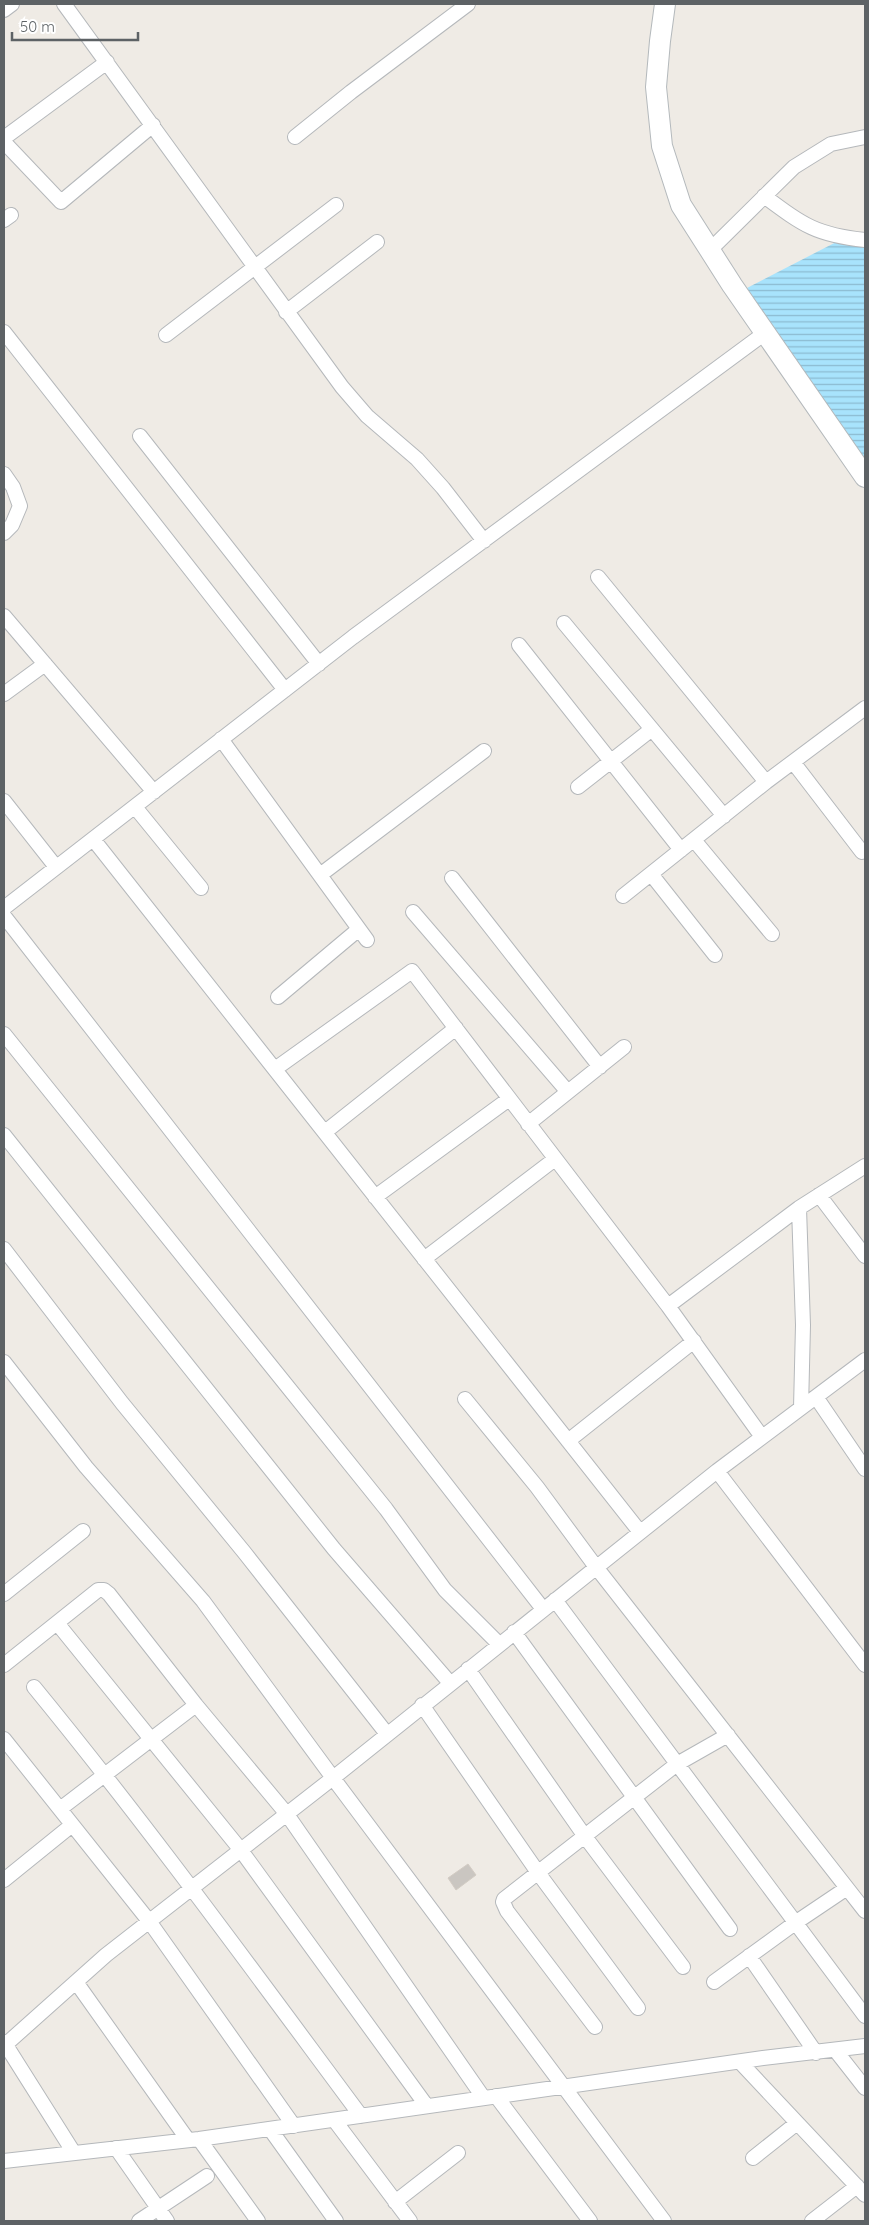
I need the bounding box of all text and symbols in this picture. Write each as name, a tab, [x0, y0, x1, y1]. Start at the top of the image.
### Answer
scale bar	[12, 10, 139, 42]
text: 50 m	[20, 17, 55, 36]

